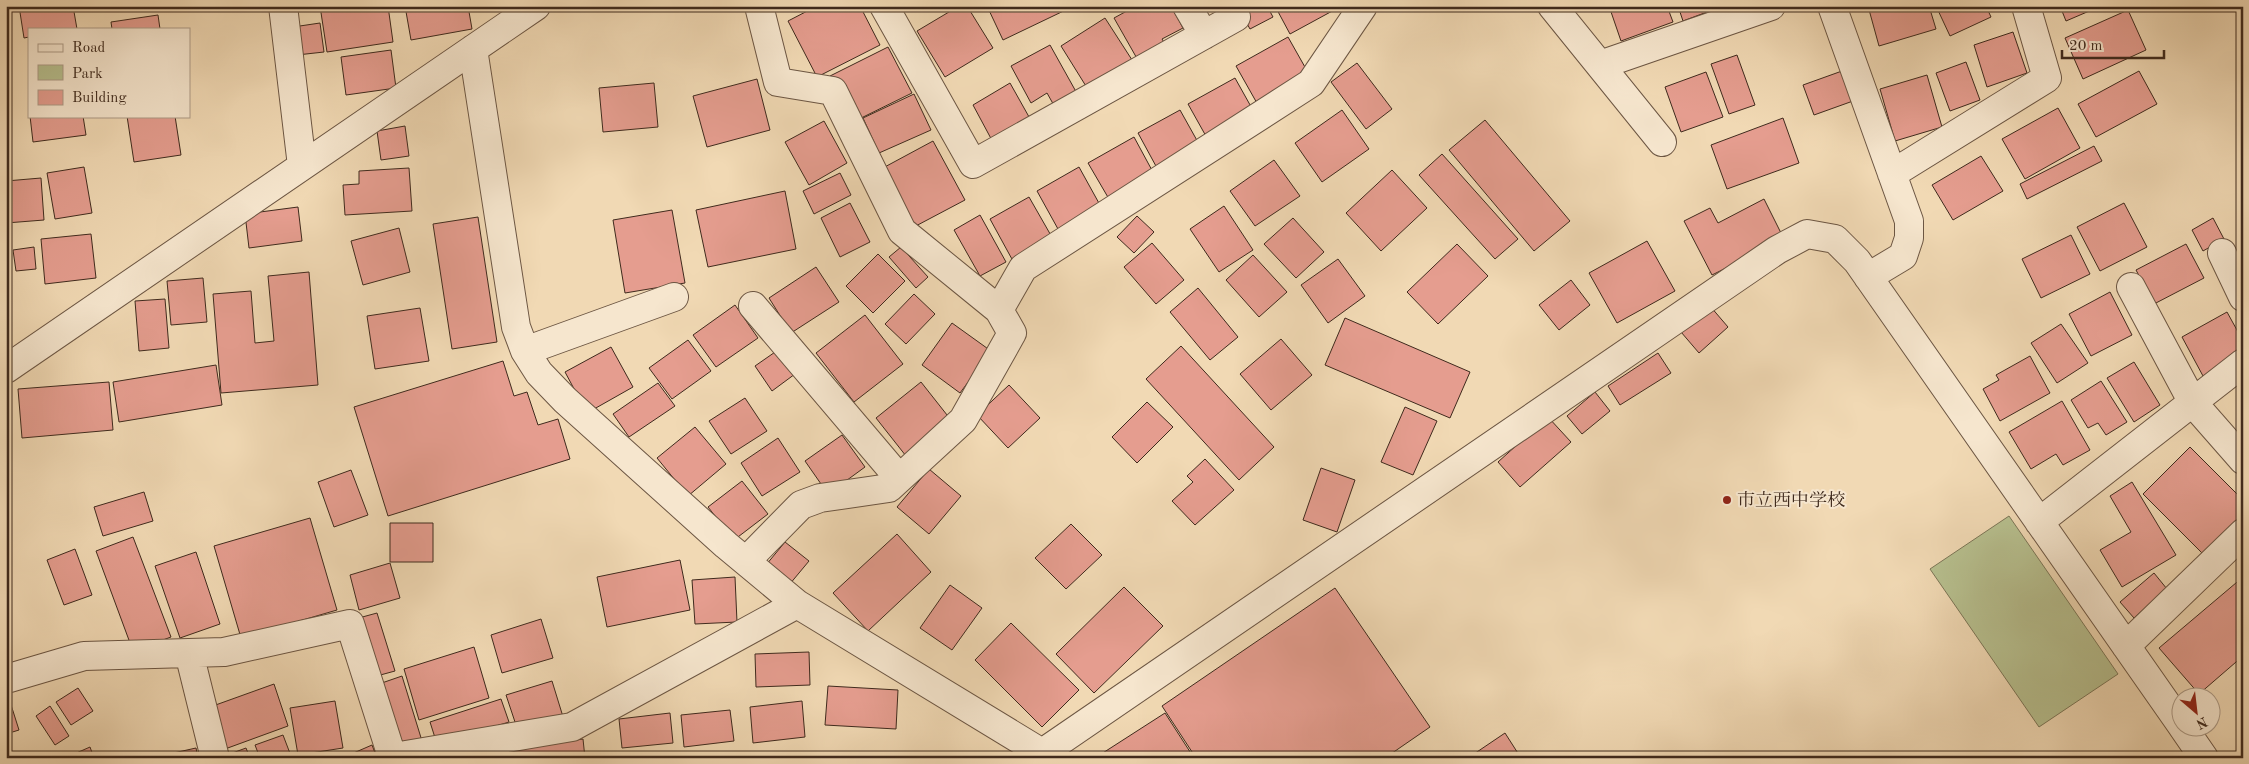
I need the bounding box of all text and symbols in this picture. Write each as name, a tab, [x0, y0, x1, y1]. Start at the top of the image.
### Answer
legend	[28, 28, 190, 118]
scale bar	[2062, 28, 2164, 60]
text: 20 m	[2069, 39, 2103, 54]
text: Road	[72, 41, 106, 56]
text: Park	[72, 67, 103, 82]
text: Building	[72, 91, 127, 106]
place label: 市立西中学校	[1737, 490, 1845, 510]
marker: 市立西中学校	[1721, 494, 1733, 506]
north arrow	[2172, 686, 2222, 736]
text: N	[2193, 714, 2210, 731]

